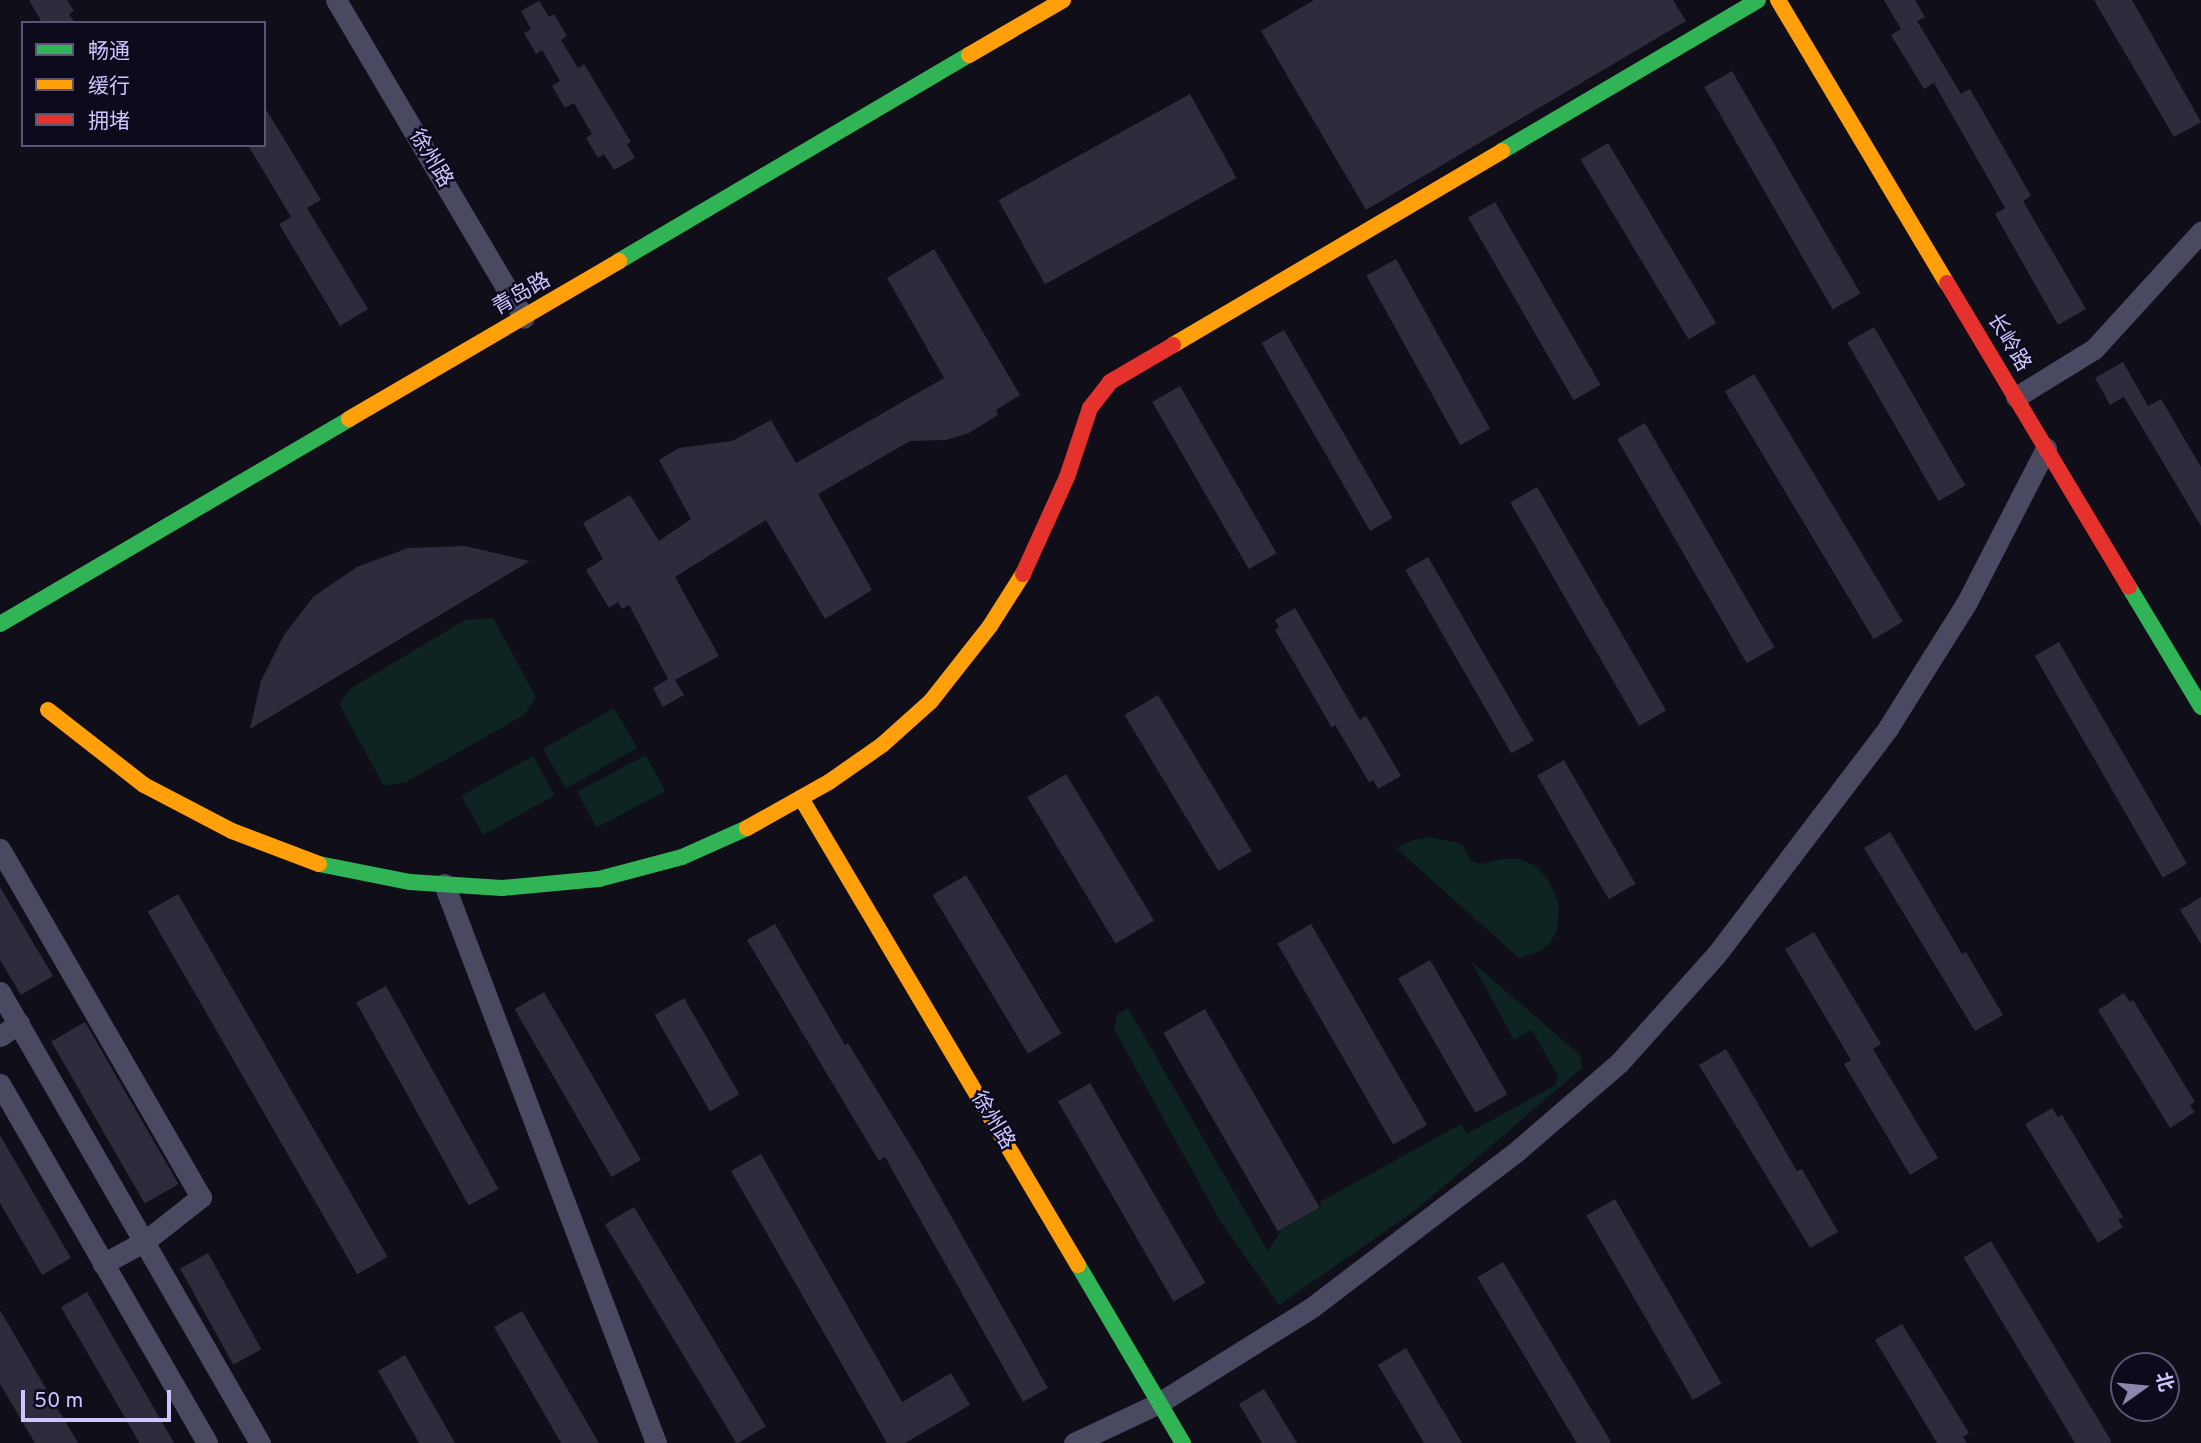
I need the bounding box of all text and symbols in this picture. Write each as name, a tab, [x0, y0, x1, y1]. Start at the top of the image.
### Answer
legend	[21, 21, 266, 147]
text: 畅通	[88, 39, 130, 66]
text: 缓行	[88, 74, 130, 101]
text: 拥堵	[88, 109, 130, 136]
street label: 徐州路	[403, 126, 457, 192]
street label: 青岛路	[488, 268, 556, 322]
street label: 长岭路	[1981, 310, 2035, 376]
street label: 徐州路	[965, 1088, 1019, 1154]
north arrow	[2110, 1352, 2180, 1422]
text: 北	[2149, 1370, 2177, 1394]
scale bar	[24, 1376, 175, 1420]
text: 50 m	[34, 1388, 83, 1415]

